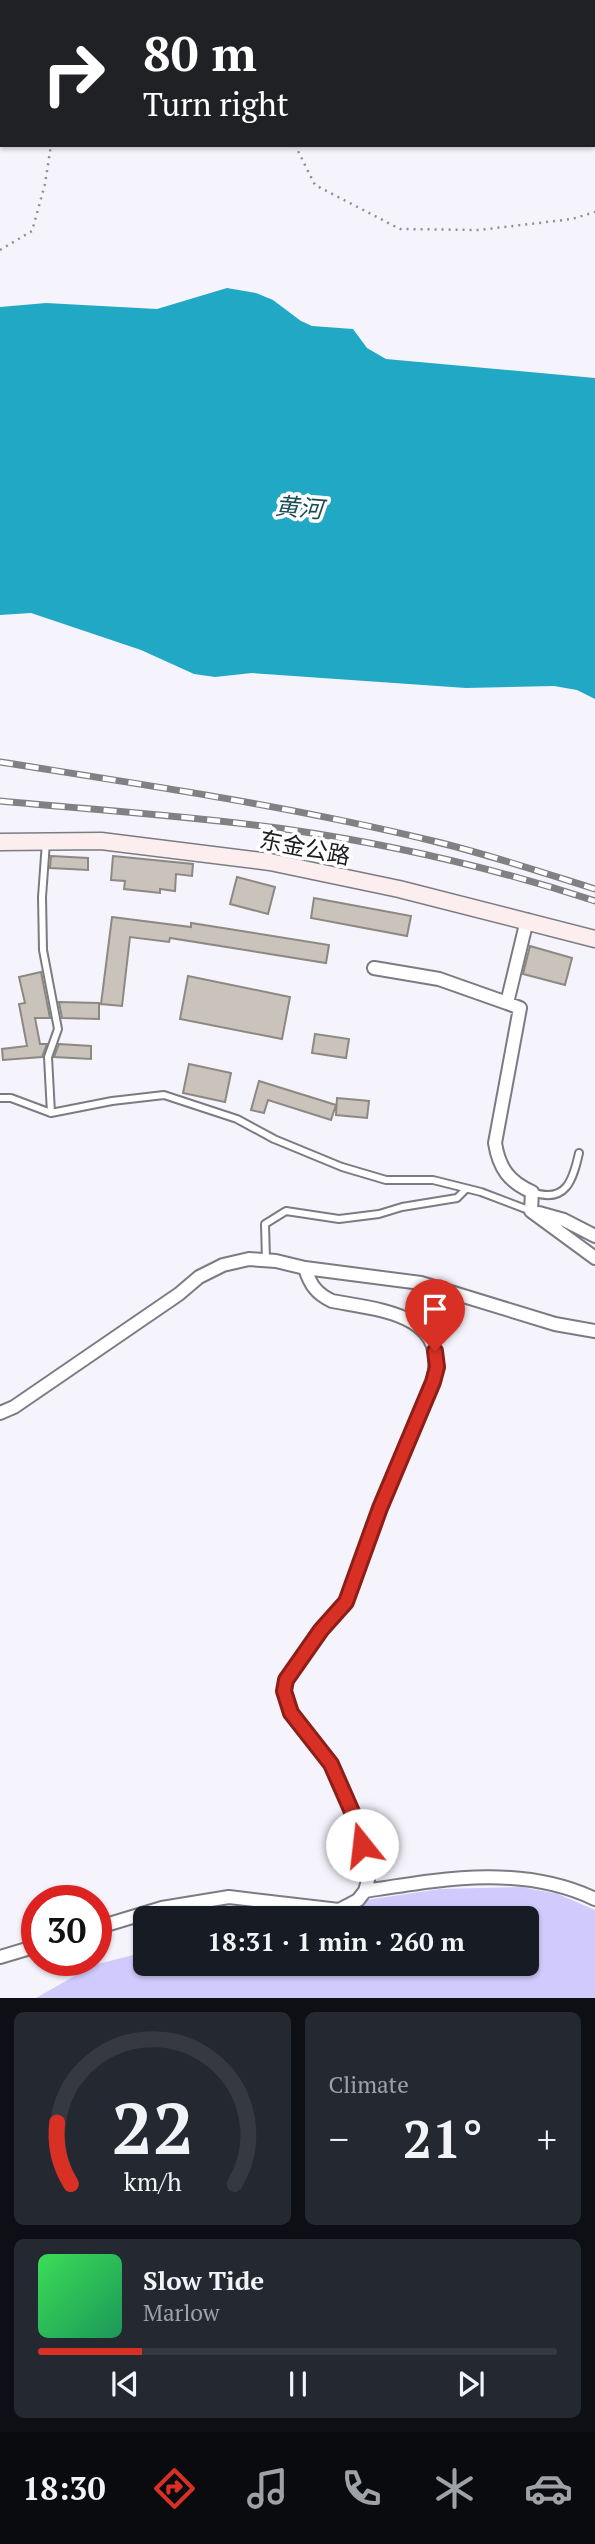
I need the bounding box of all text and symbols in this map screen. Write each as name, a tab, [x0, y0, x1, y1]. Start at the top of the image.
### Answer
text: 80 m	[143, 20, 257, 85]
icon: right	[28, 28, 119, 119]
text: Turn right	[143, 83, 289, 125]
water label: 黄河	[274, 489, 328, 525]
street label: 东金公路	[257, 824, 353, 872]
pin	[405, 1279, 465, 1351]
icon: arrive	[416, 1290, 454, 1328]
position arrow	[325, 1808, 399, 1882]
speed limit sign: 30	[21, 1885, 112, 1976]
text: 18:31 · 1 min · 260 m	[207, 1924, 465, 1958]
text: Climate	[329, 2069, 409, 2100]
text: 22	[111, 2079, 193, 2176]
text: 21°	[403, 2104, 483, 2173]
text: −	[329, 2114, 349, 2164]
text: +	[537, 2114, 557, 2164]
text: km/h	[123, 2165, 181, 2198]
text: Slow Tide	[143, 2263, 264, 2297]
text: Marlow	[143, 2297, 220, 2328]
icon: previous	[106, 2365, 144, 2403]
icon: pause	[279, 2365, 317, 2403]
icon: next	[452, 2365, 490, 2403]
icon: directions	[150, 2464, 199, 2513]
icon: music	[243, 2464, 292, 2513]
icon: phone	[337, 2464, 386, 2513]
icon: climate	[430, 2464, 479, 2513]
icon: car	[524, 2464, 573, 2513]
text: 18:30	[22, 2467, 106, 2509]

